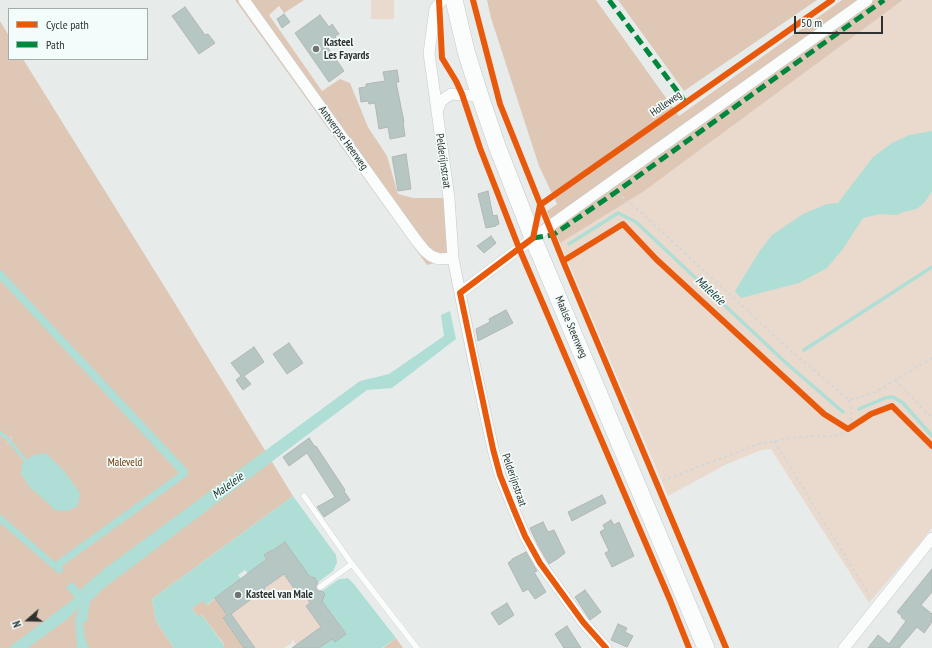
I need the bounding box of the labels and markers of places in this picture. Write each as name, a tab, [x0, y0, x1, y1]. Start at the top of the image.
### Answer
place label: Kasteel Les Fayards	[324, 36, 369, 62]
marker: Kasteel Les Fayards	[311, 44, 321, 54]
place label: Kasteel van Male	[246, 588, 313, 602]
marker: Kasteel van Male	[233, 590, 243, 600]

